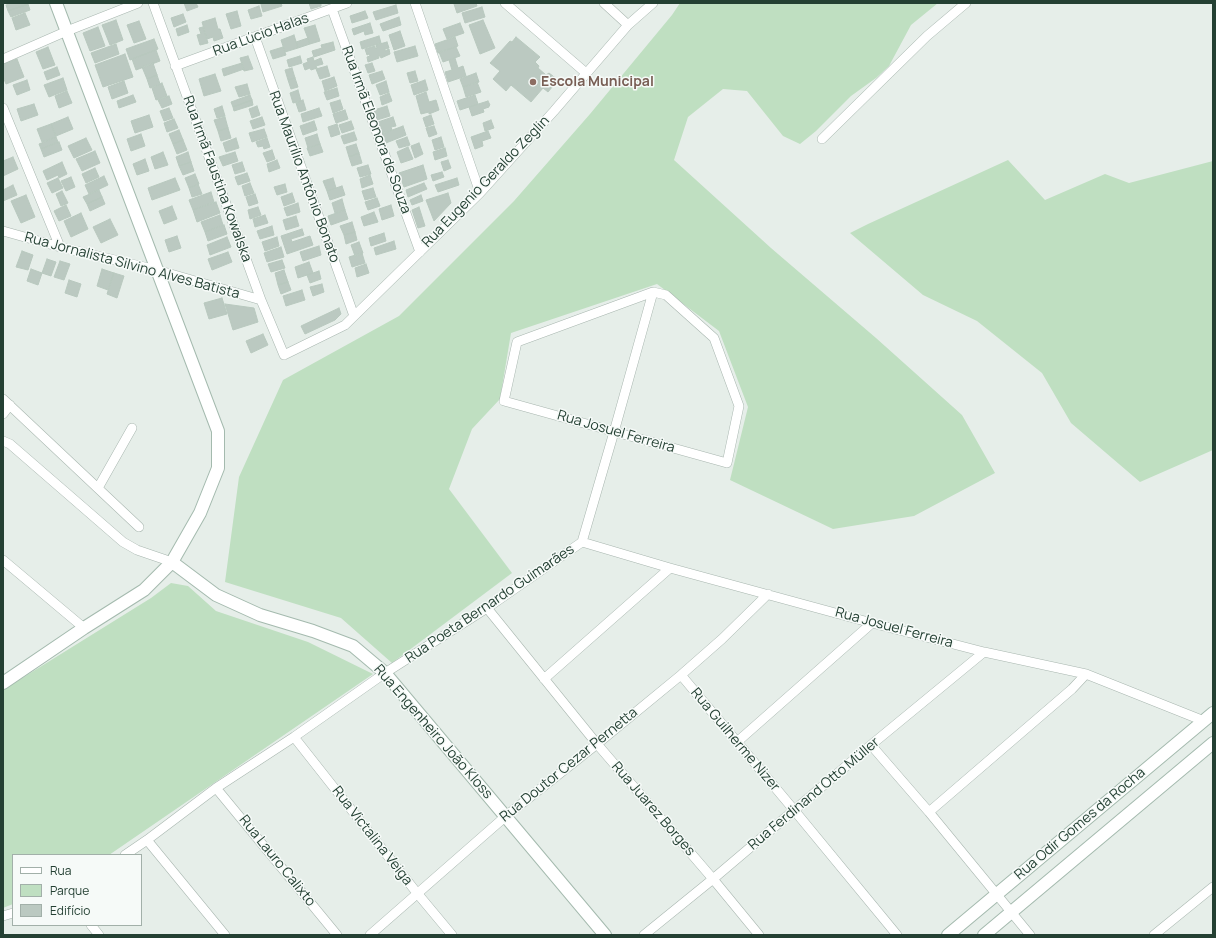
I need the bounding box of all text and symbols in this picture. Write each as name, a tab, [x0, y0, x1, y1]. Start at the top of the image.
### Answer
street label: Rua Lúcio Halas	[211, 10, 311, 60]
street label: Rua Irmã Eleonora de Souza	[338, 44, 414, 216]
place label: Escola Municipal	[541, 74, 654, 90]
marker: Escola Municipal	[528, 77, 538, 87]
street label: Rua Maurílio Antônio Bonato	[265, 89, 343, 265]
street label: Rua Irmã Faustina Kowalska	[179, 94, 255, 264]
street label: Rua Eugenio Geraldo Zeglin	[419, 113, 553, 251]
street label: Rua Jornalista Silvino Alves Batista	[23, 229, 241, 303]
street label: Rua Josuel Ferreira	[555, 407, 677, 457]
street label: Rua Poeta Bernardo Guimarães	[402, 541, 578, 667]
street label: Rua Josuel Ferreira	[833, 604, 955, 652]
street label: Rua Engenheiro João Kloss	[370, 661, 496, 803]
street label: Rua Guilherme Nizer	[687, 685, 783, 795]
street label: Rua Doutor Cezar Pernetta	[497, 704, 641, 826]
street label: Rua Ferdinand Otto Müller	[745, 734, 883, 854]
street label: Rua Juarez Borges	[608, 759, 698, 859]
street label: Rua Odir Gomes da Rocha	[1011, 764, 1149, 884]
street label: Rua Victalina Veiga	[328, 783, 416, 889]
street label: Rua Lauro Calixto	[235, 812, 319, 910]
legend	[12, 854, 142, 926]
text: Rua	[50, 862, 71, 879]
text: Parque	[50, 882, 89, 899]
text: Edifício	[50, 902, 90, 919]

